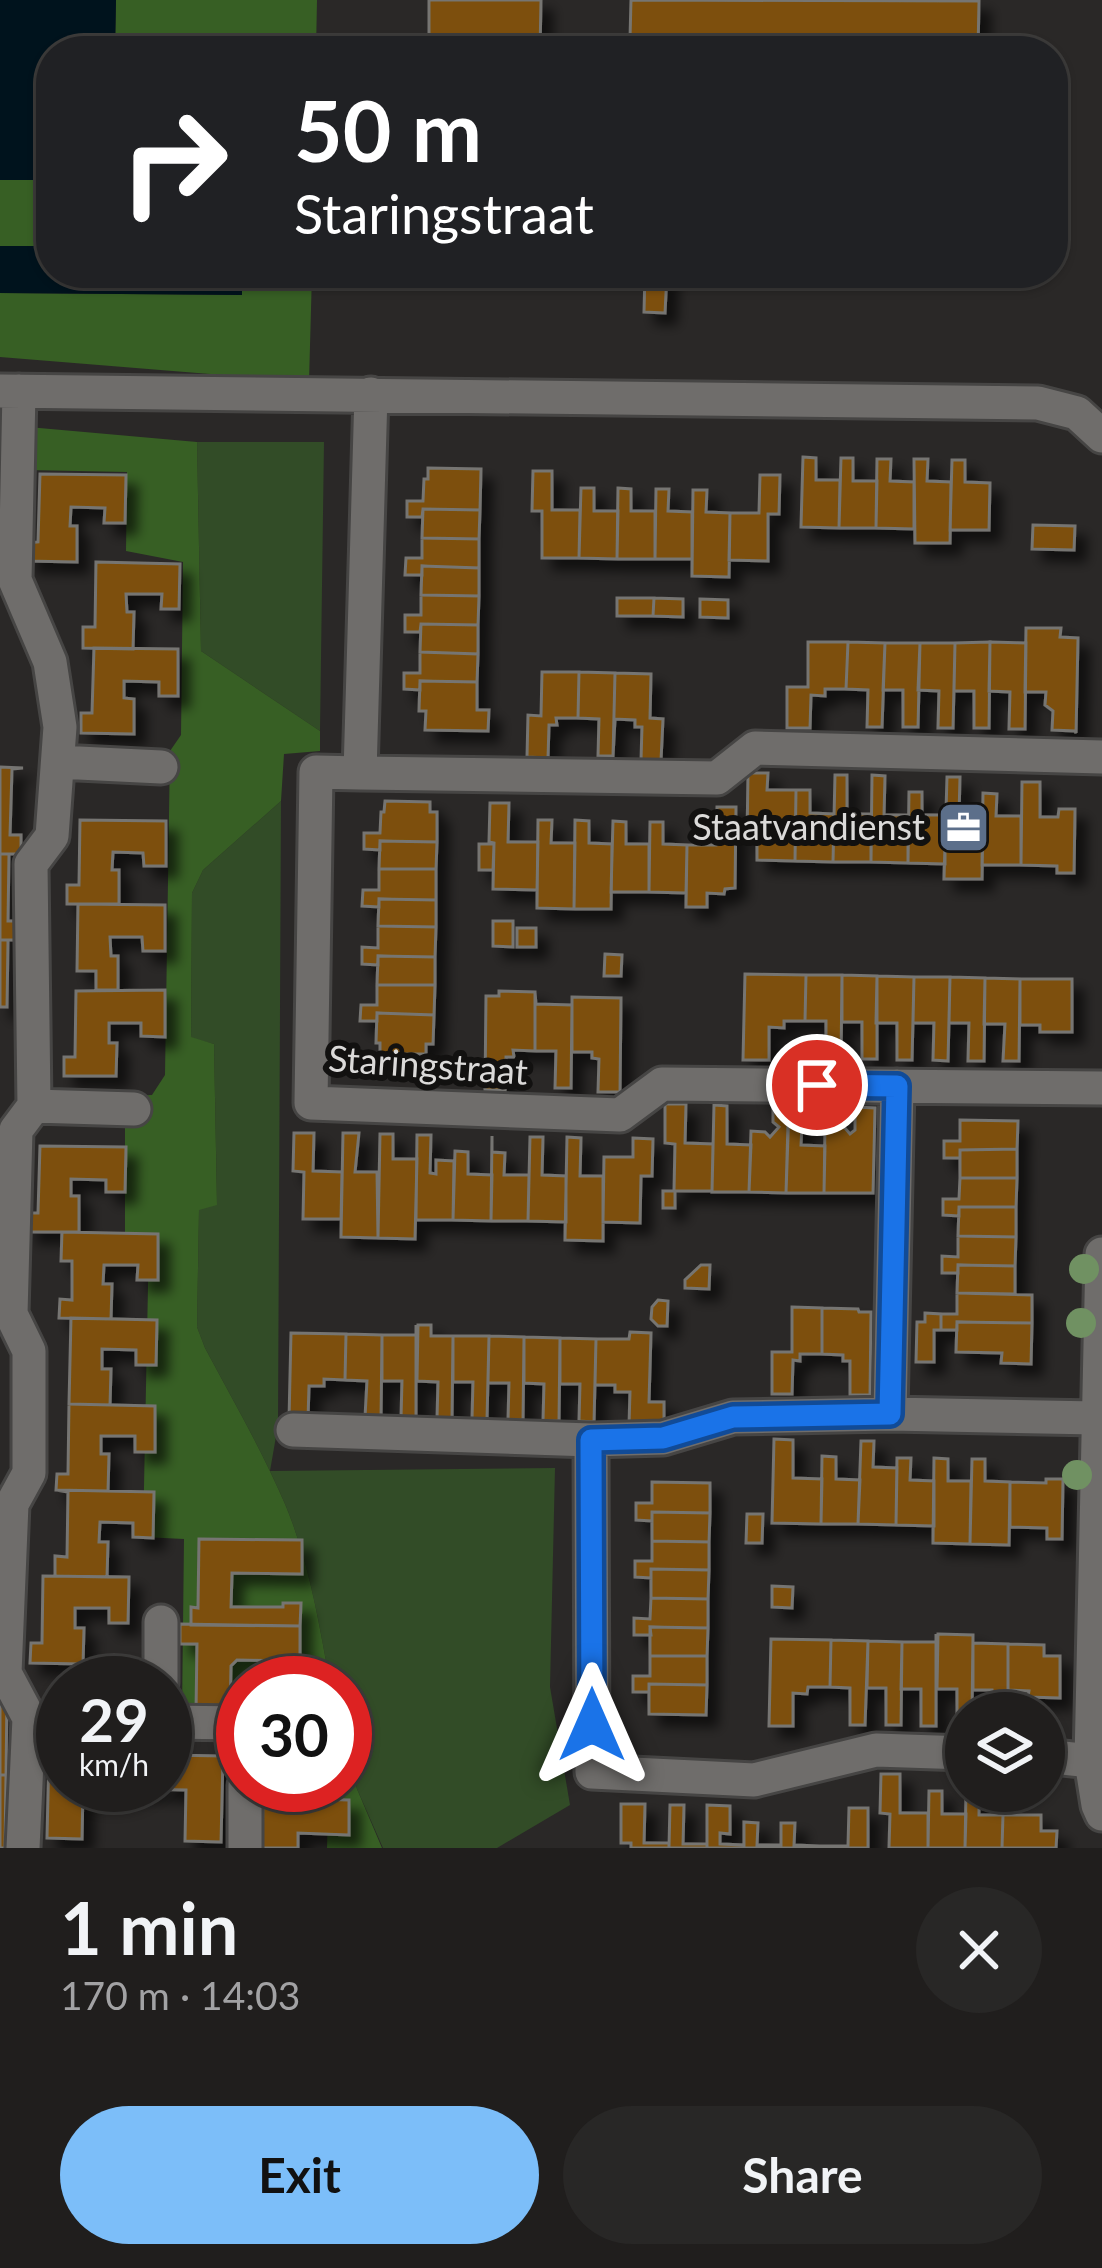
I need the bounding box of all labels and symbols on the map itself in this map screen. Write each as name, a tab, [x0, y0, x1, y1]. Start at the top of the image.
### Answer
office icon: Staatvandienst	[936, 799, 992, 855]
place label: Staatvandienst	[692, 804, 925, 848]
pin	[766, 1034, 868, 1136]
street label: Staringstraat	[327, 1035, 529, 1093]
speed limit sign: 30	[216, 1656, 372, 1812]
position arrow	[529, 1662, 655, 1788]

